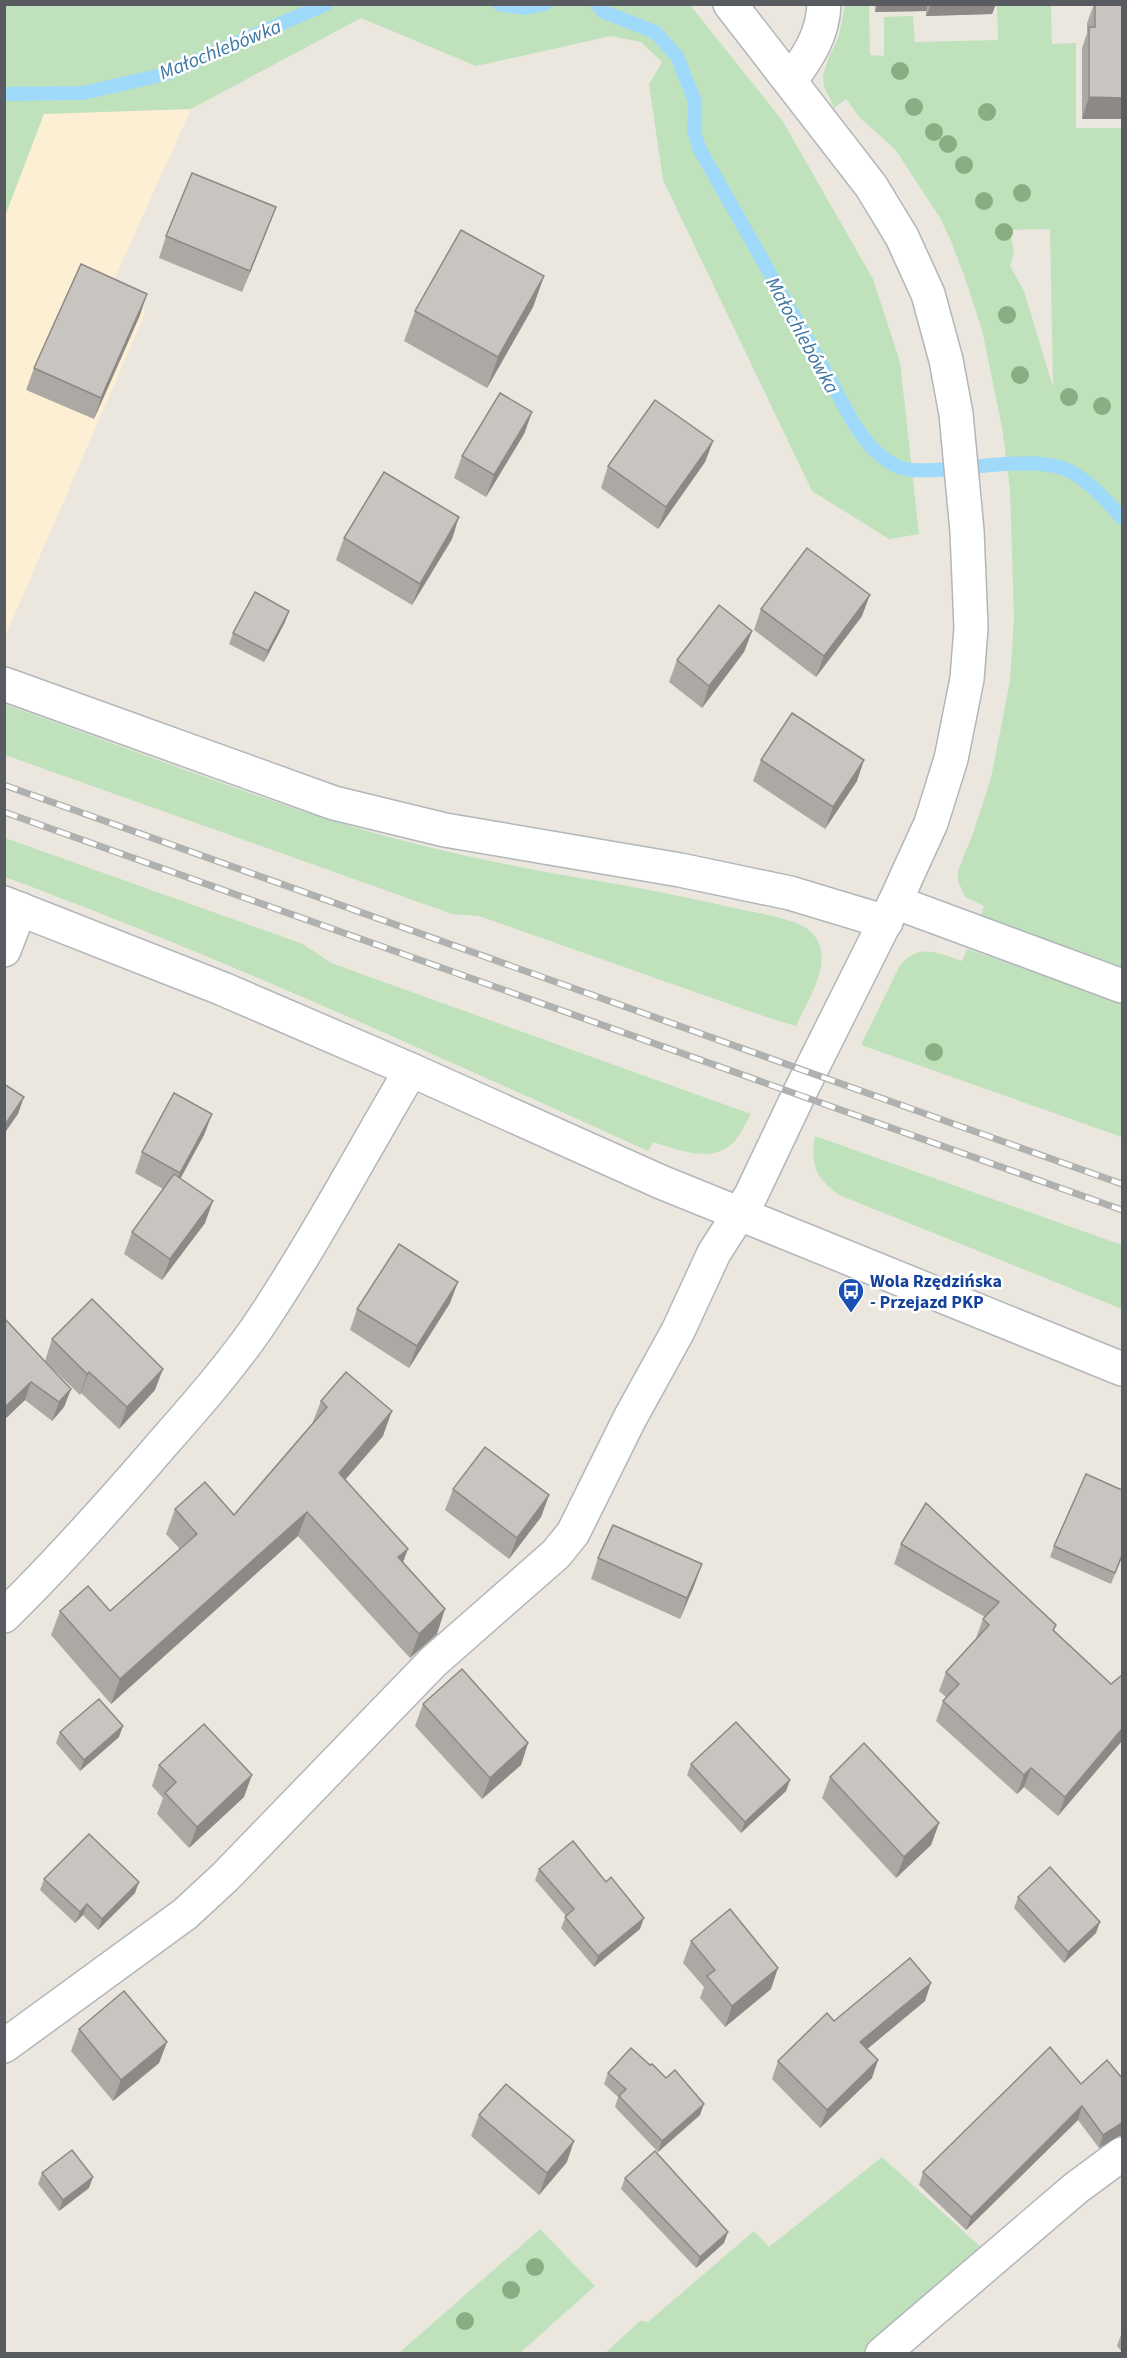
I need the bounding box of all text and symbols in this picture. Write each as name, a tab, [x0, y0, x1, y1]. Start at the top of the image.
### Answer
water label: Małochlebówka	[155, 13, 286, 87]
water label: Małochlebówka	[758, 272, 846, 399]
place label: Wola Rzędzińska - Przejazd PKP	[870, 1269, 1002, 1315]
bus stop icon: Wola Rzędzińska - Przejazd PKP	[836, 1276, 866, 1314]

